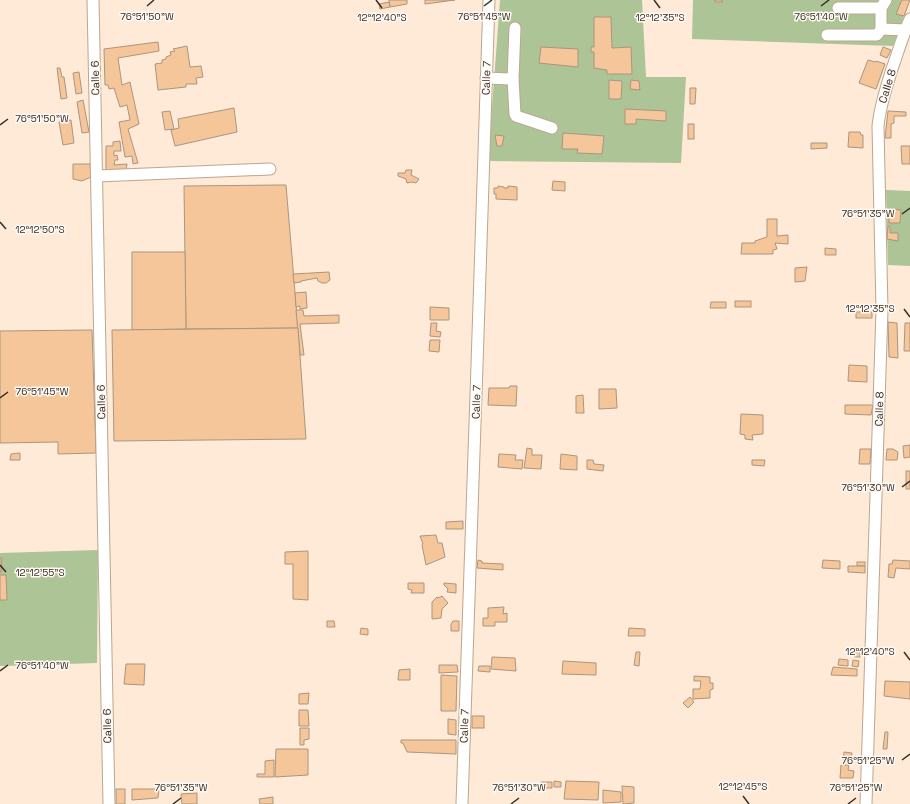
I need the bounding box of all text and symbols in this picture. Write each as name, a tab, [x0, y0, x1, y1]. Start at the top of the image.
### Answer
text: 76°51'50"W	[120, 10, 174, 23]
text: 76°51'45"W	[458, 10, 511, 23]
text: 76°51'40"W	[794, 10, 848, 23]
text: 12°12'40"S	[357, 11, 407, 24]
text: 12°12'35"S	[635, 11, 685, 24]
street label: Calle 6	[88, 60, 102, 96]
street label: Calle 7	[478, 61, 494, 95]
street label: Calle 8	[875, 67, 899, 105]
text: 76°51'50"W	[15, 112, 69, 125]
text: 76°51'35"W	[841, 207, 895, 220]
text: 12°12'50"S	[15, 223, 65, 236]
text: 12°12'35"S	[845, 302, 895, 315]
street label: Calle 6	[94, 384, 108, 420]
text: 76°51'45"W	[16, 385, 69, 398]
street label: Calle 7	[468, 385, 484, 419]
street label: Calle 8	[871, 391, 887, 427]
text: 76°51'30"W	[841, 481, 895, 494]
text: 12°12'55"S	[15, 566, 65, 579]
text: 12°12'40"S	[845, 645, 895, 658]
text: 76°51'40"W	[15, 659, 69, 672]
street label: Calle 6	[100, 708, 114, 744]
street label: Calle 7	[456, 709, 472, 743]
text: 76°51'25"W	[841, 754, 895, 767]
text: 12°12'45"S	[719, 780, 767, 793]
text: 76°51'35"W	[154, 781, 208, 794]
text: 76°51'30"W	[492, 781, 546, 794]
text: 76°51'25"W	[829, 781, 883, 794]

